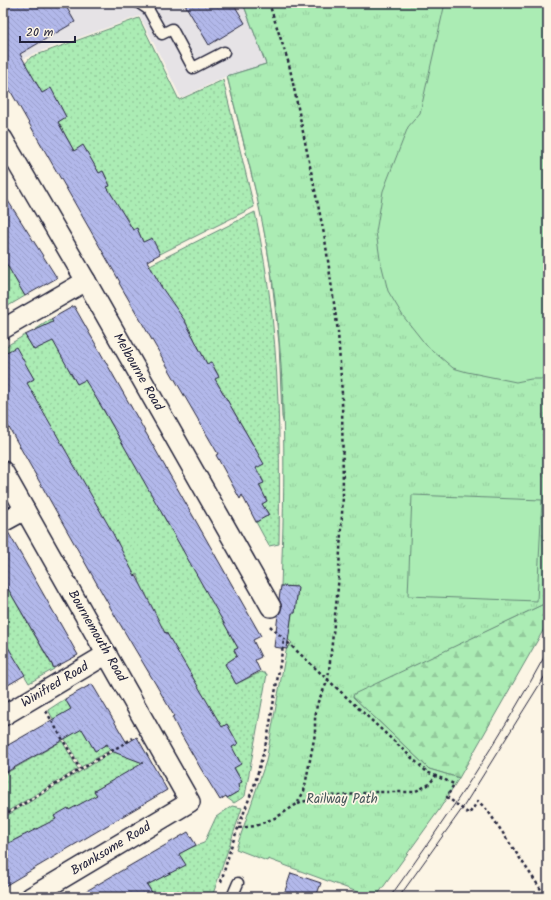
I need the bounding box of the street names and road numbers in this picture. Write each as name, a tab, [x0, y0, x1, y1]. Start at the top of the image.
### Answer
street label: Melbourne Road	[107, 329, 169, 415]
street label: Bournemouth Road	[62, 586, 132, 686]
street label: Winifred Road	[17, 656, 93, 714]
street label: Branksome Road	[67, 816, 156, 881]

